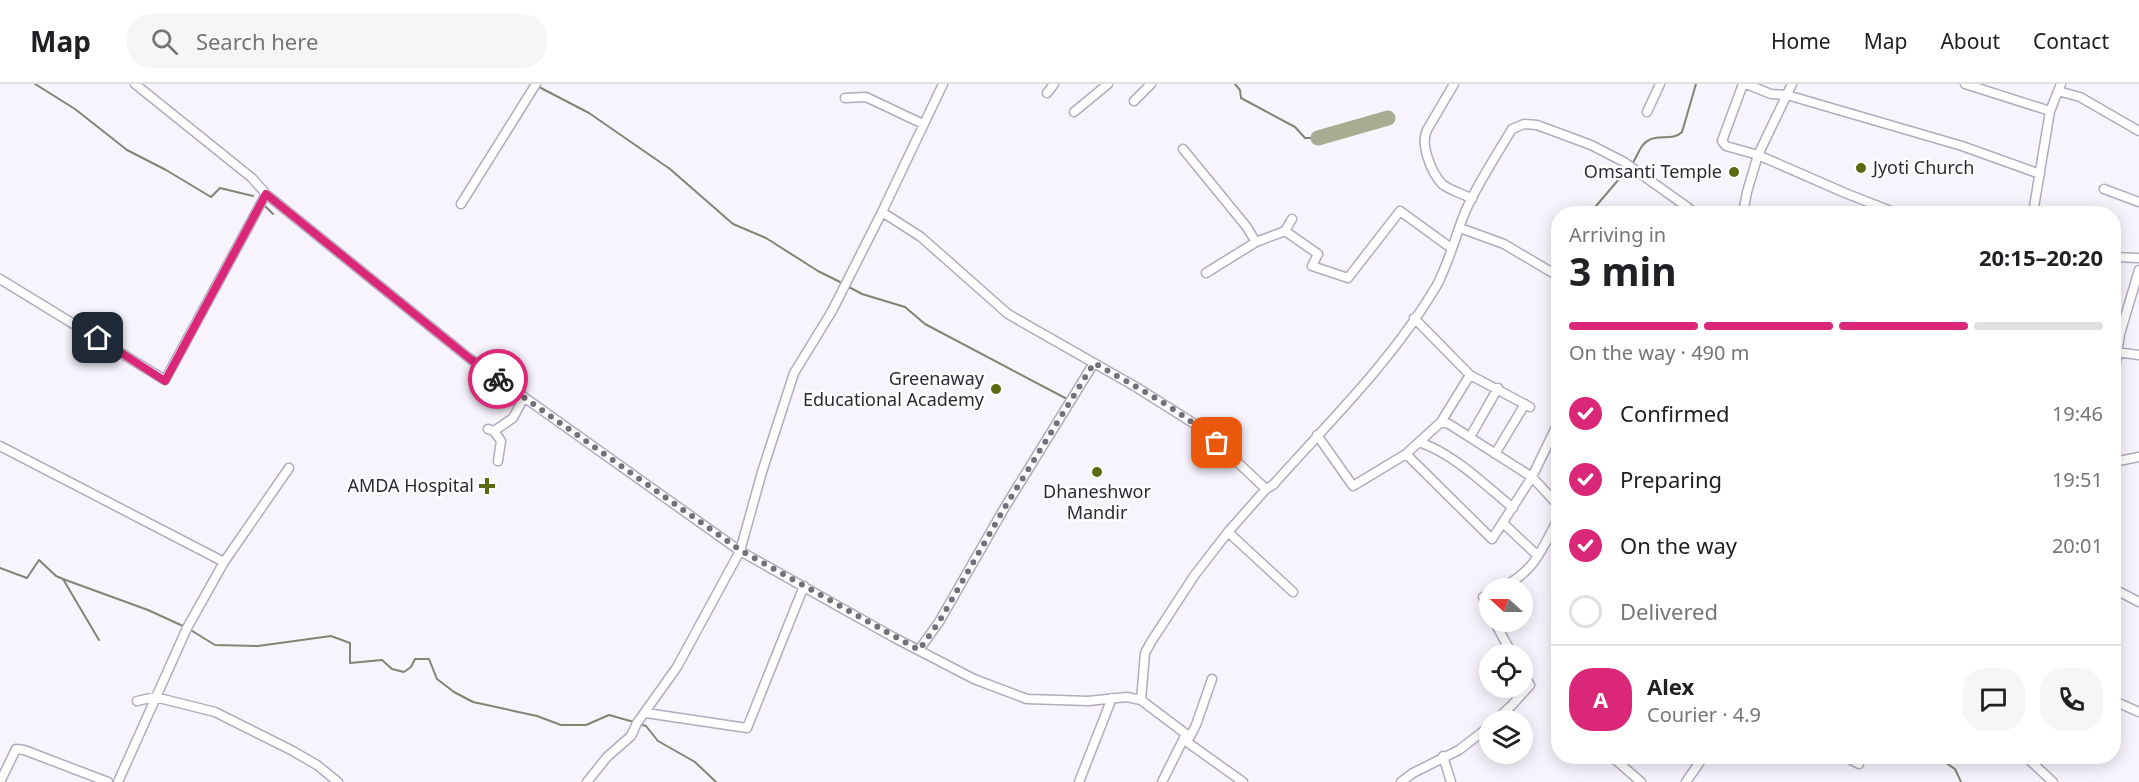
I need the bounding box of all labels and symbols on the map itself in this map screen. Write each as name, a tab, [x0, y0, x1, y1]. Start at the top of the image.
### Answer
place label: Jyoti Church	[1871, 155, 1974, 179]
place label: Omsanti Temple	[1584, 159, 1722, 183]
marker: Jyoti Church	[1854, 161, 1868, 175]
marker: Omsanti Temple	[1727, 165, 1741, 179]
pin	[72, 312, 123, 363]
courier	[468, 349, 528, 409]
place label: Greenaway Educational Academy	[803, 366, 985, 411]
marker: Greenaway Educational Academy	[989, 382, 1003, 396]
pin	[1191, 417, 1242, 468]
marker: Dhaneshwor Mandir	[1090, 465, 1104, 479]
place label: AMDA Hospital	[347, 473, 474, 497]
marker: AMDA Hospital	[478, 477, 496, 495]
place label: Dhaneshwor Mandir	[1043, 479, 1151, 524]
north arrow	[1479, 578, 1533, 632]

